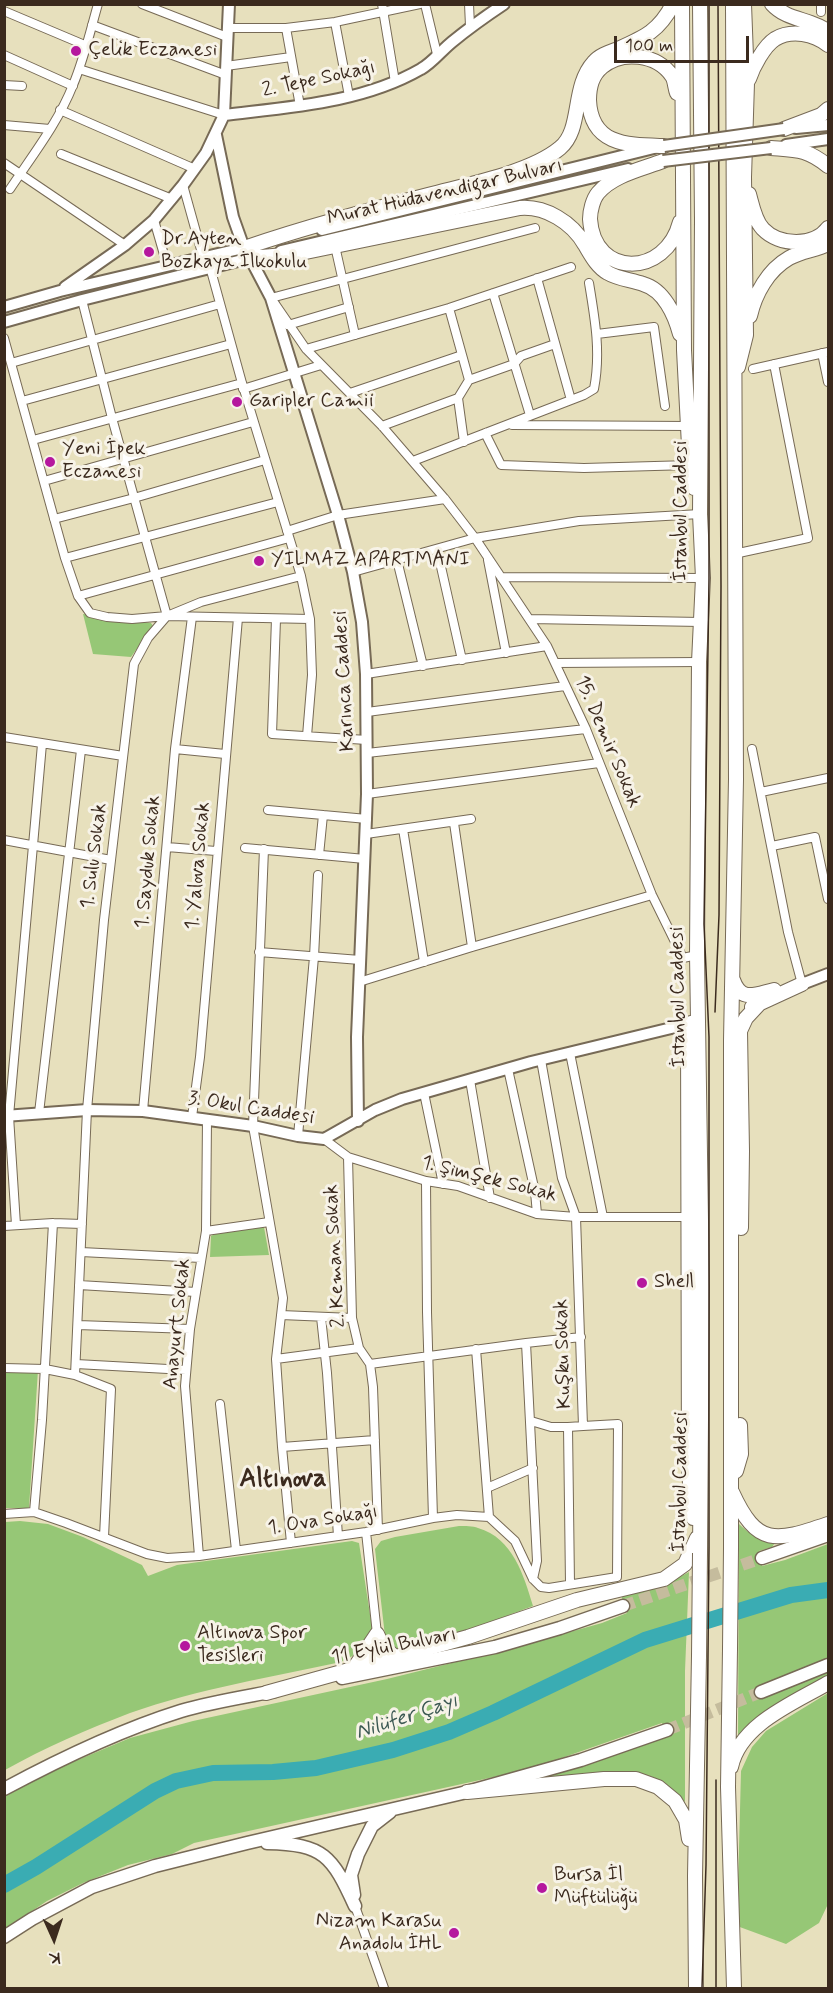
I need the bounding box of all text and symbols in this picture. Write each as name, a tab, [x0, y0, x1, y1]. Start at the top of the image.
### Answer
scale bar	[617, 24, 752, 62]
text: 100 m	[625, 34, 673, 58]
place label: Çelik Eczanesi	[88, 39, 217, 63]
marker: Çelik Eczanesi	[69, 44, 83, 58]
street label: 2. Tepe Sokağı	[260, 56, 378, 104]
street label: Murat Hüdavendigar Bulvarı	[325, 154, 565, 232]
place label: Dr.Ayten Bozkaya İlkokulu	[161, 228, 307, 275]
marker: Dr.Ayten Bozkaya İlkokulu	[142, 245, 156, 259]
place label: Garipler Camii	[249, 390, 374, 414]
marker: Garipler Camii	[230, 395, 244, 409]
place label: Yeni İpek Eczanesi	[62, 438, 146, 485]
street label: İstanbul Caddesi	[670, 441, 694, 581]
marker: Yeni İpek Eczanesi	[43, 455, 57, 469]
place label: YILMAZ APARTMANI	[271, 549, 470, 573]
marker: YILMAZ APARTMANI	[252, 554, 266, 568]
street label: Karınca Caddesi	[329, 610, 361, 752]
street label: 15. Demir Sokak	[568, 672, 646, 812]
street label: 1. Sayduk Sokak	[131, 794, 167, 930]
street label: 1. Yalova Sokak	[181, 801, 217, 931]
street label: 1. Sulu Sokak	[77, 802, 113, 910]
street label: İstanbul Caddesi	[666, 927, 692, 1067]
street label: 3. Okul Caddesi	[186, 1087, 316, 1131]
street label: 1. Şimşek Sokak	[419, 1152, 559, 1208]
street label: 2. Keman Sokak	[320, 1184, 352, 1328]
street label: Anayurt Sokak	[159, 1257, 197, 1391]
place label: Shell	[654, 1271, 694, 1295]
marker: Shell	[635, 1276, 649, 1290]
street label: Kuşku Sokak	[550, 1299, 578, 1409]
street label: İstanbul Caddesi	[668, 1412, 694, 1552]
district label: Altınova	[239, 1465, 327, 1497]
street label: 1. Ova Sokağı	[266, 1500, 380, 1542]
place label: Altınova Spor Tesisleri	[197, 1622, 307, 1669]
street label: 11 Eylül Bulvarı	[329, 1623, 459, 1671]
marker: Altınova Spor Tesisleri	[178, 1639, 192, 1653]
water label: Nilüfer Çayı	[353, 1690, 461, 1746]
place label: Bursa İl Müftülüğü	[554, 1864, 637, 1911]
marker: Bursa İl Müftülüğü	[535, 1881, 549, 1895]
north arrow	[24, 1909, 84, 1969]
place label: Nizam Karasu Anadolu İHL	[316, 1910, 442, 1957]
marker: Nizam Karasu Anadolu İHL	[447, 1926, 461, 1940]
text: K	[49, 1947, 61, 1968]

